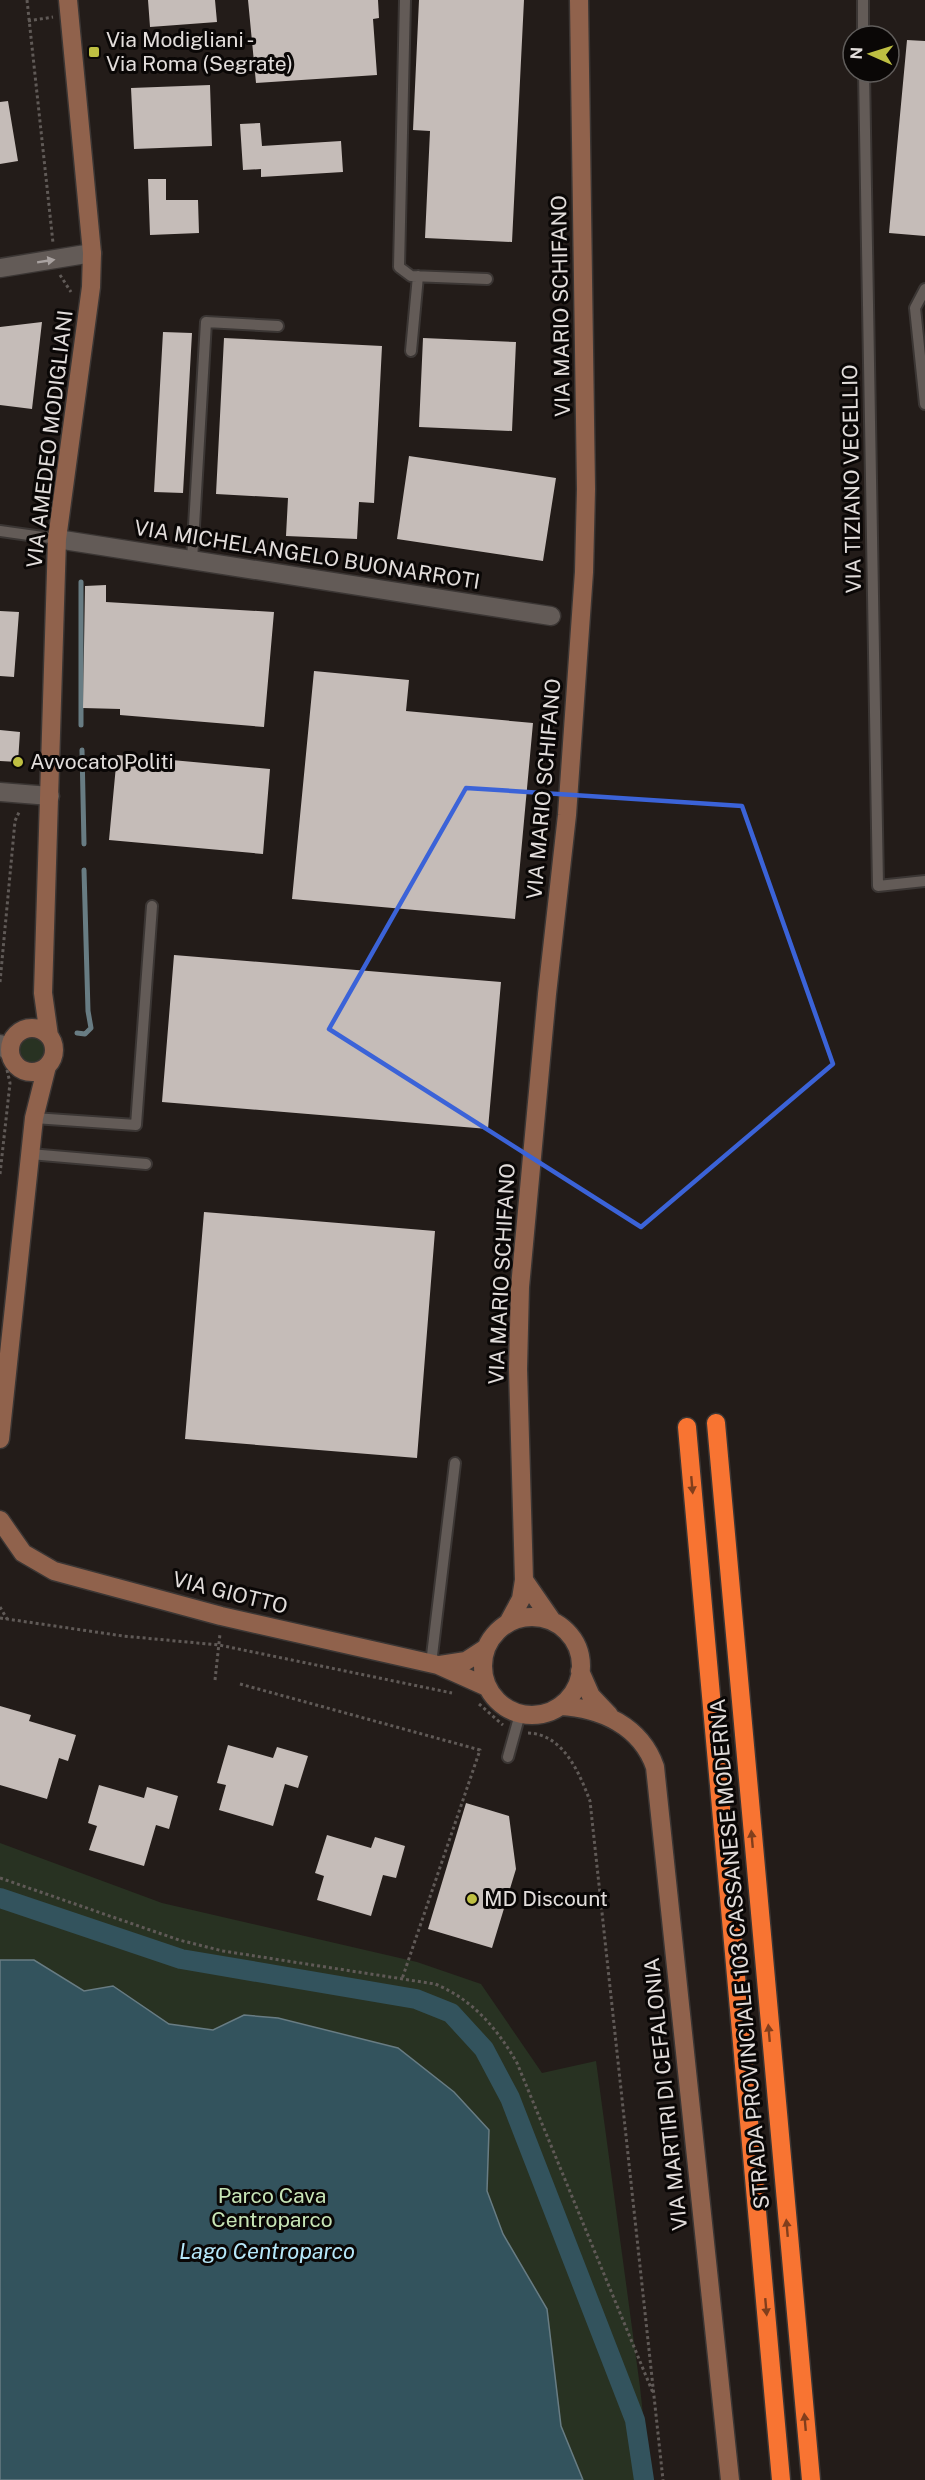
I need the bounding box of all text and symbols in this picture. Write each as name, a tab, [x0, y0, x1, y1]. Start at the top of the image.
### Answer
north arrow	[841, 24, 901, 84]
place label: Via Modigliani - Via Roma (Segrate)	[106, 27, 293, 76]
marker: Via Modigliani - Via Roma (Segrate)	[87, 45, 101, 59]
text: N	[847, 46, 866, 60]
street label: VIA MARIO SCHIFANO	[546, 195, 575, 417]
one-way arrow	[36, 256, 55, 265]
street label: VIA AMEDEO MODIGLIANI	[21, 309, 78, 569]
street label: VIA TIZIANO VECELLIO	[837, 364, 866, 594]
street label: VIA MICHELANGELO BUONARROTI	[133, 515, 482, 594]
street label: VIA MARIO SCHIFANO	[521, 677, 566, 901]
place label: Avvocato Politi	[30, 749, 174, 774]
marker: Avvocato Politi	[11, 755, 25, 769]
street label: VIA MARIO SCHIFANO	[483, 1163, 520, 1385]
one-way arrow	[687, 1476, 697, 1495]
street label: VIA GIOTTO	[170, 1566, 290, 1619]
street label: STRADA PROVINCIALE 103 CASSANESE MODERNA	[705, 1698, 774, 2210]
one-way arrow	[747, 1830, 757, 1849]
place label: MD Discount	[484, 1886, 608, 1911]
marker: MD Discount	[465, 1892, 479, 1906]
street label: VIA MARTIRI DI CEFALONIA	[639, 1956, 692, 2232]
one-way arrow	[764, 2024, 774, 2043]
park label: Parco Cava Centroparco	[211, 2183, 333, 2232]
one-way arrow	[782, 2218, 792, 2237]
water label: Lago Centroparco	[179, 2238, 355, 2264]
one-way arrow	[761, 2297, 771, 2316]
one-way arrow	[800, 2412, 810, 2431]

